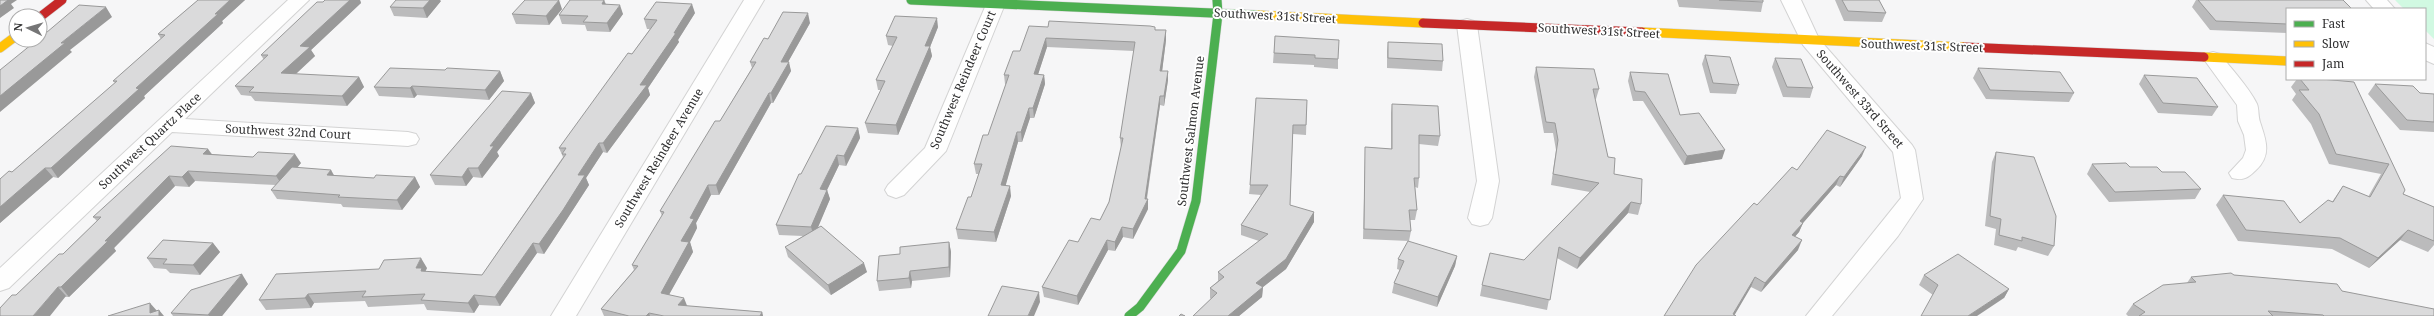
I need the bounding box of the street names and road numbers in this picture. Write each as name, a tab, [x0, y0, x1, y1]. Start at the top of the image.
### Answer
street label: Southwest 31st Street	[1214, 4, 1336, 27]
street label: Southwest Reindeer Court	[926, 8, 999, 152]
street label: Southwest 31st Street	[1538, 19, 1660, 42]
street label: Southwest 31st Street	[1861, 35, 1983, 56]
street label: Southwest 33rd Street	[1813, 46, 1908, 152]
street label: Southwest Salmon Avenue	[1173, 55, 1208, 207]
street label: Southwest Reindeer Avenue	[610, 85, 707, 231]
street label: Southwest Quartz Place	[95, 88, 205, 193]
street label: Southwest 32nd Court	[225, 120, 351, 143]

